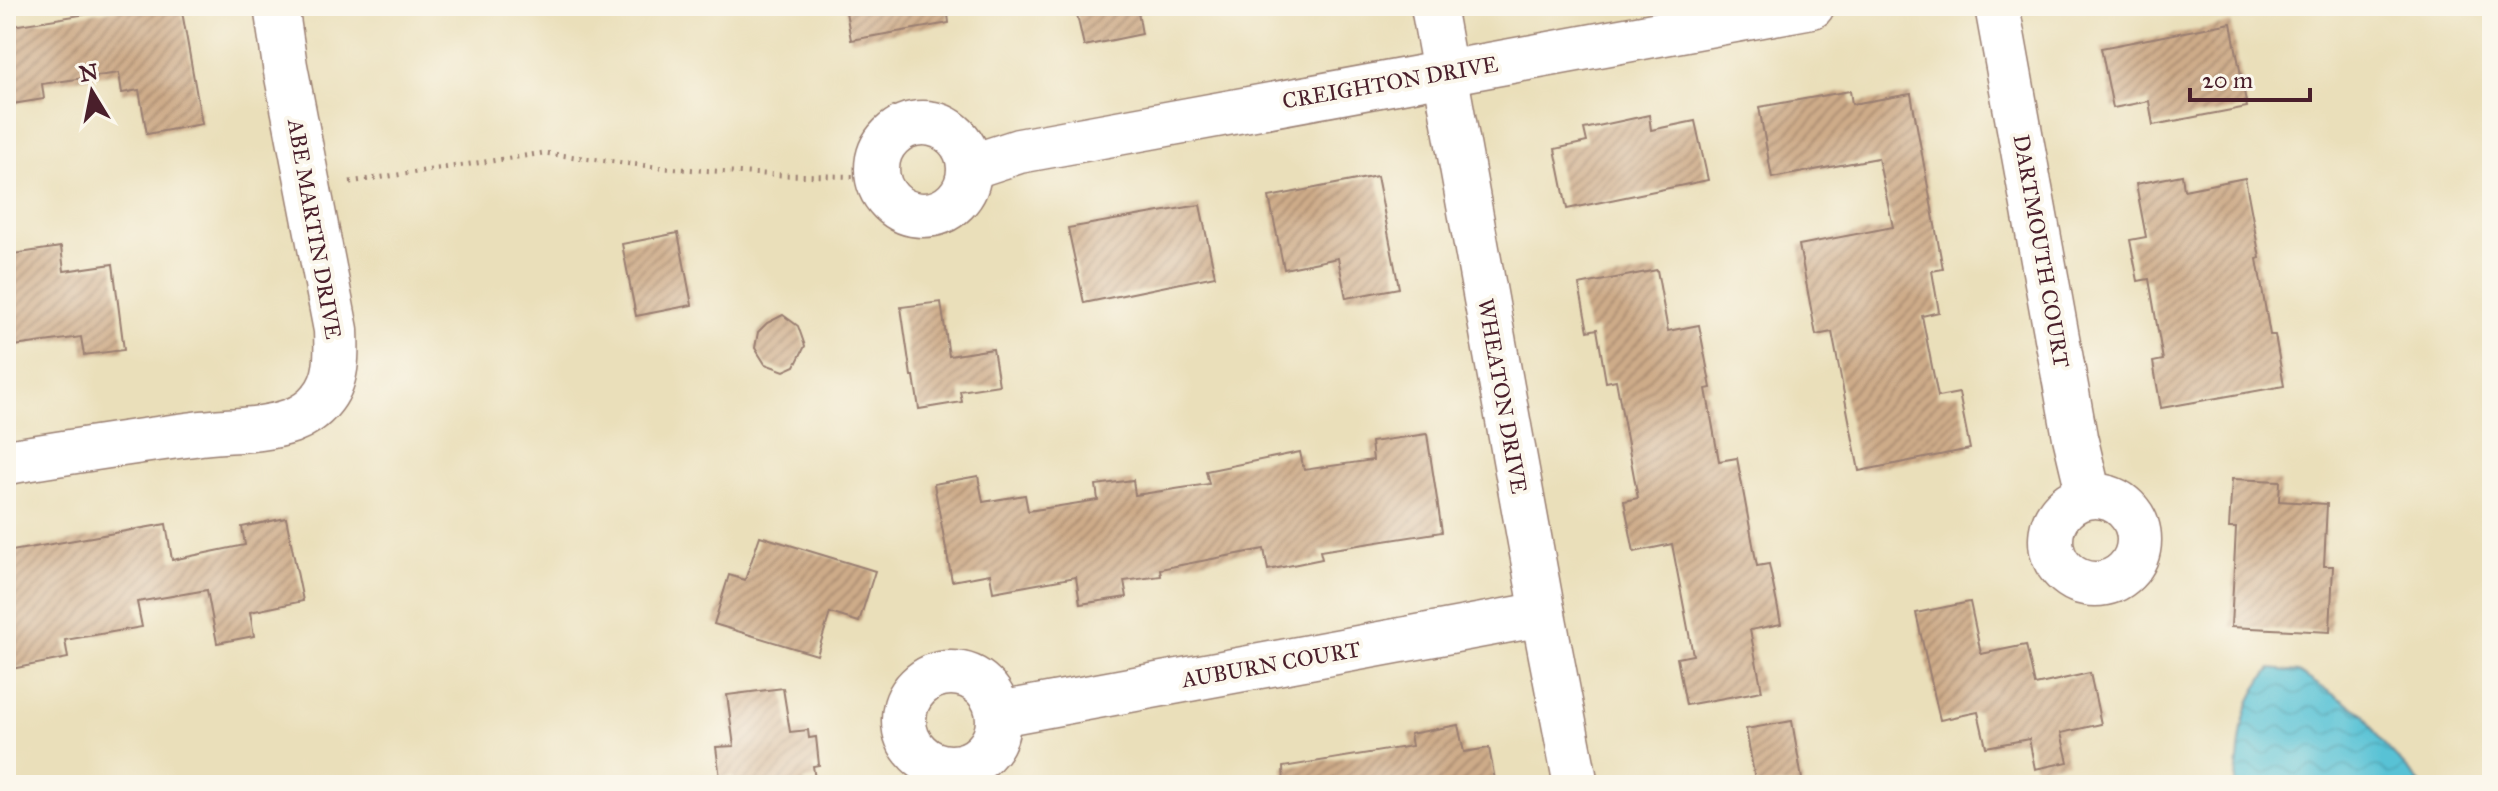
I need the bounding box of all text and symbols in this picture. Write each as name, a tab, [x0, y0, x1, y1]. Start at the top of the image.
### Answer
street label: CREIGHTON DRIVE	[1280, 50, 1500, 115]
north arrow	[52, 52, 132, 132]
scale bar	[2190, 52, 2310, 102]
text: N	[77, 58, 100, 88]
text: 20 m	[2202, 65, 2253, 95]
street label: ABE MARTIN DRIVE	[282, 116, 347, 342]
street label: DARTMOUTH COURT	[2008, 132, 2075, 370]
street label: WHEATON DRIVE	[1472, 296, 1533, 496]
street label: AUBURN COURT	[1179, 635, 1363, 694]

